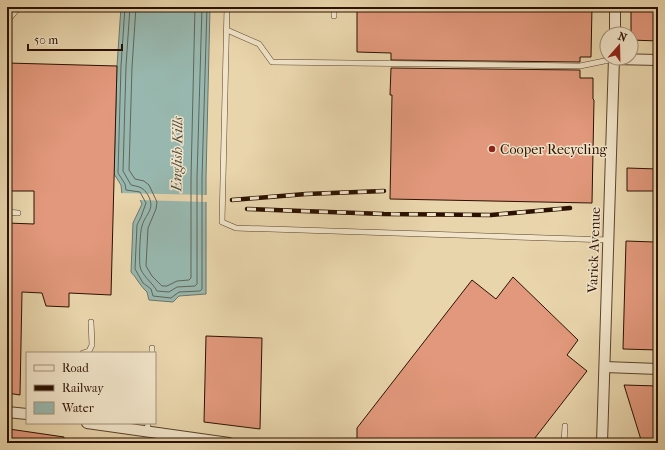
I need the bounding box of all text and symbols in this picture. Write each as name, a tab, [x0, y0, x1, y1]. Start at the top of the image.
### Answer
scale bar	[28, 26, 122, 52]
north arrow	[599, 26, 639, 66]
text: N	[616, 30, 629, 45]
text: 50 m	[34, 33, 58, 47]
water label: English Kills	[167, 116, 187, 193]
place label: Cooper Recycling	[500, 141, 608, 158]
marker: Cooper Recycling	[487, 144, 497, 154]
street label: Varick Avenue	[584, 207, 604, 294]
legend	[26, 352, 156, 424]
text: Road	[62, 361, 89, 375]
text: Railway	[62, 381, 104, 395]
text: Water	[61, 401, 95, 415]

